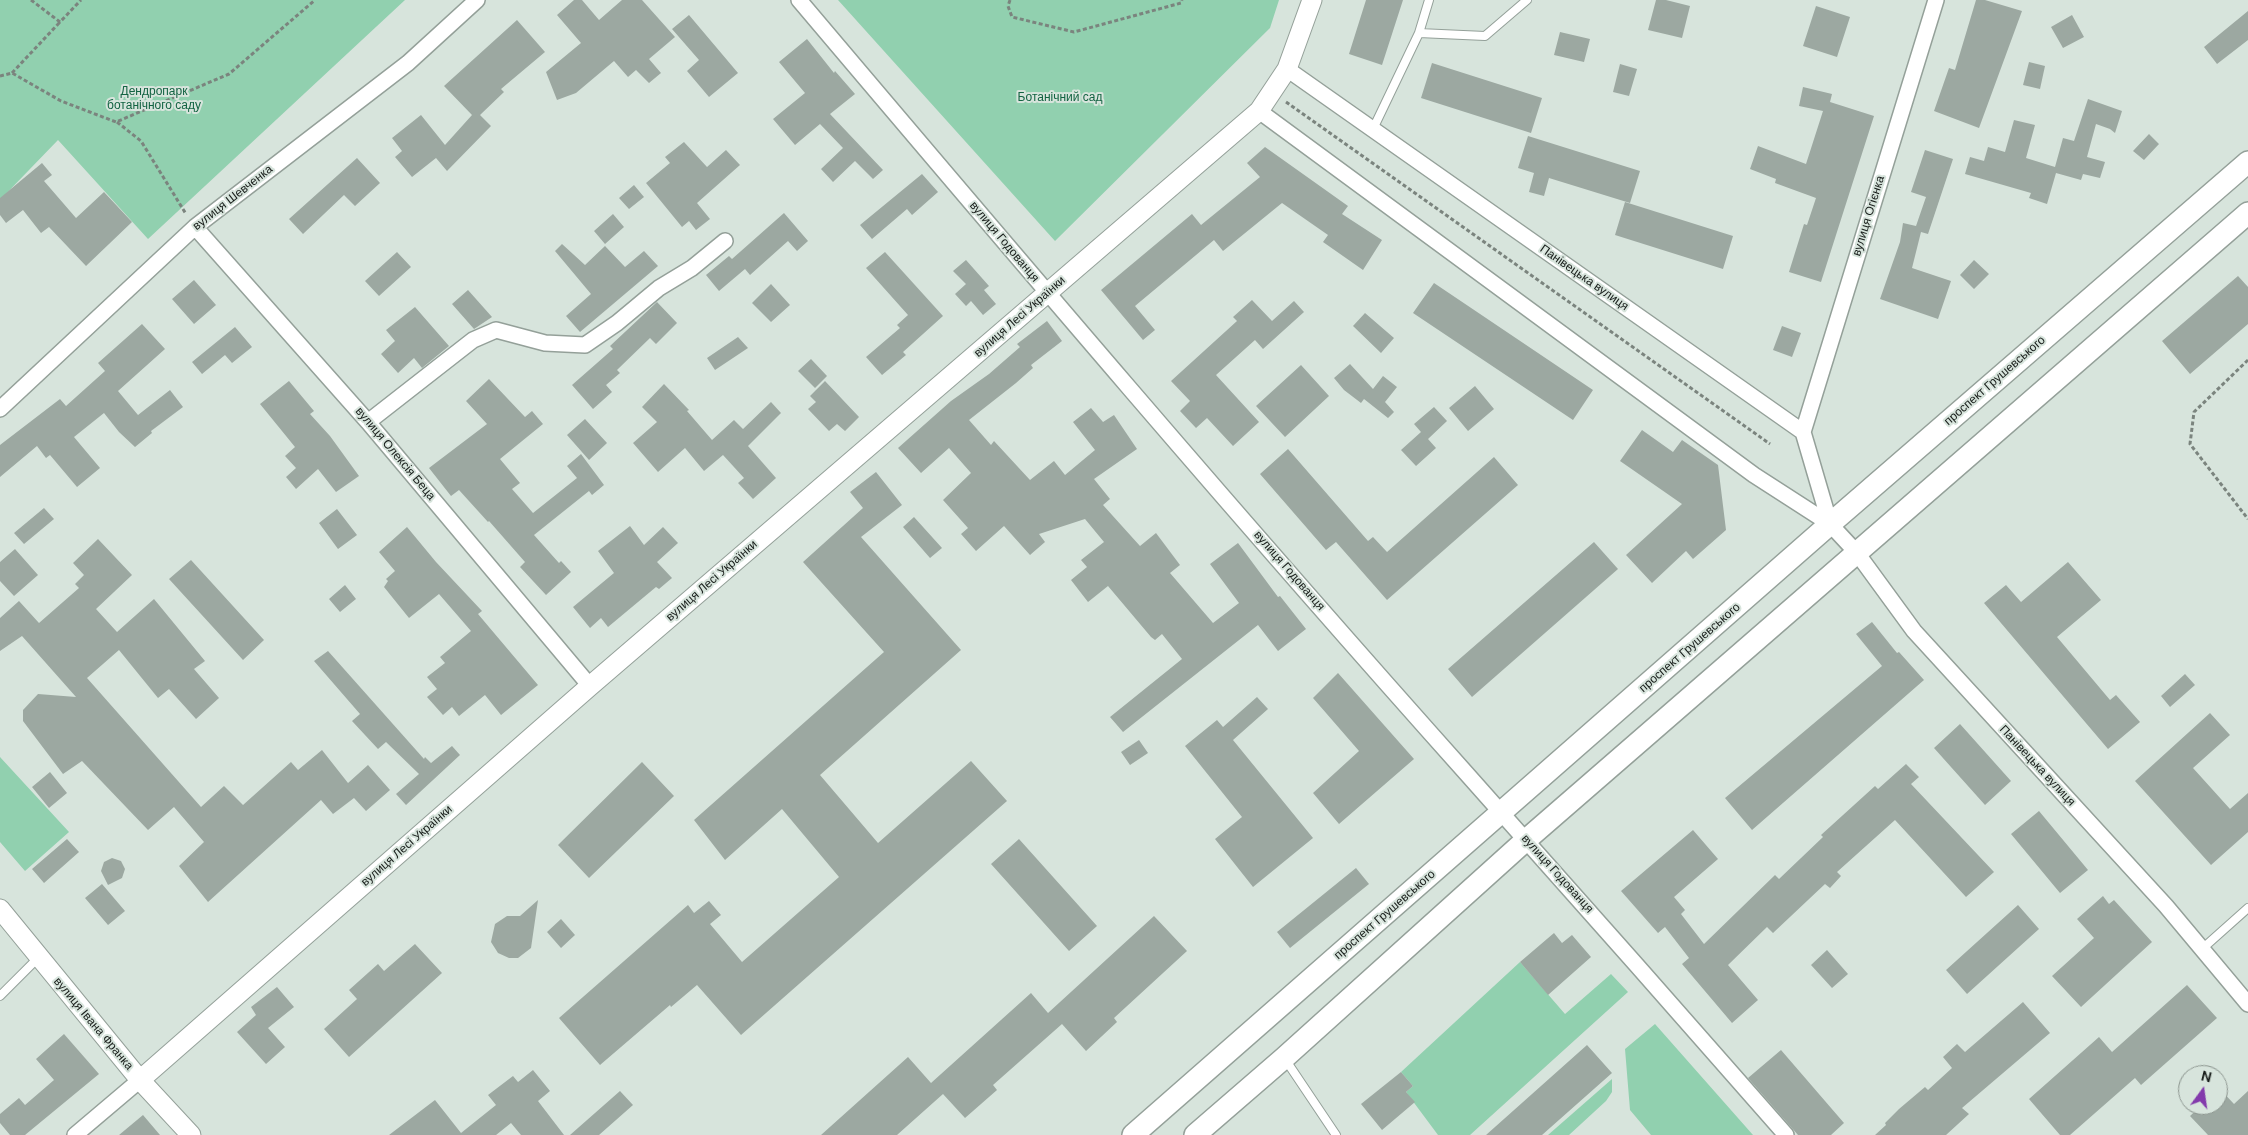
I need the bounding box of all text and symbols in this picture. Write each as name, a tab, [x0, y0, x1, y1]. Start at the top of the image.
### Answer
park label: Дендропарк ботанічного саду	[107, 85, 201, 113]
park label: Ботанічний сад	[1018, 91, 1102, 105]
street label: вулиця Шевченка	[190, 162, 276, 234]
street label: вулиця Огієнка	[1850, 174, 1888, 258]
street label: вулиця Годованця	[966, 199, 1042, 285]
street label: Панівецька вулиця	[1537, 242, 1631, 314]
street label: вулиця Лесі Українки	[971, 273, 1069, 361]
street label: проспект Грушевського	[1942, 333, 2048, 429]
street label: вулиця Олексія Беца	[352, 405, 438, 503]
street label: вулиця Годованця	[1250, 528, 1328, 614]
street label: вулиця Лесі Українки	[663, 537, 761, 625]
street label: проспект Грушевського	[1637, 600, 1743, 696]
street label: Панівецька вулиця	[1996, 723, 2078, 809]
street label: вулиця Лесі Українки	[358, 802, 456, 890]
street label: вулиця Годованця	[1518, 832, 1596, 916]
street label: проспект Грушевського	[1332, 867, 1438, 963]
street label: вулиця Івана Франка	[50, 975, 136, 1073]
north arrow	[2178, 1065, 2228, 1115]
text: N	[2199, 1066, 2214, 1086]

